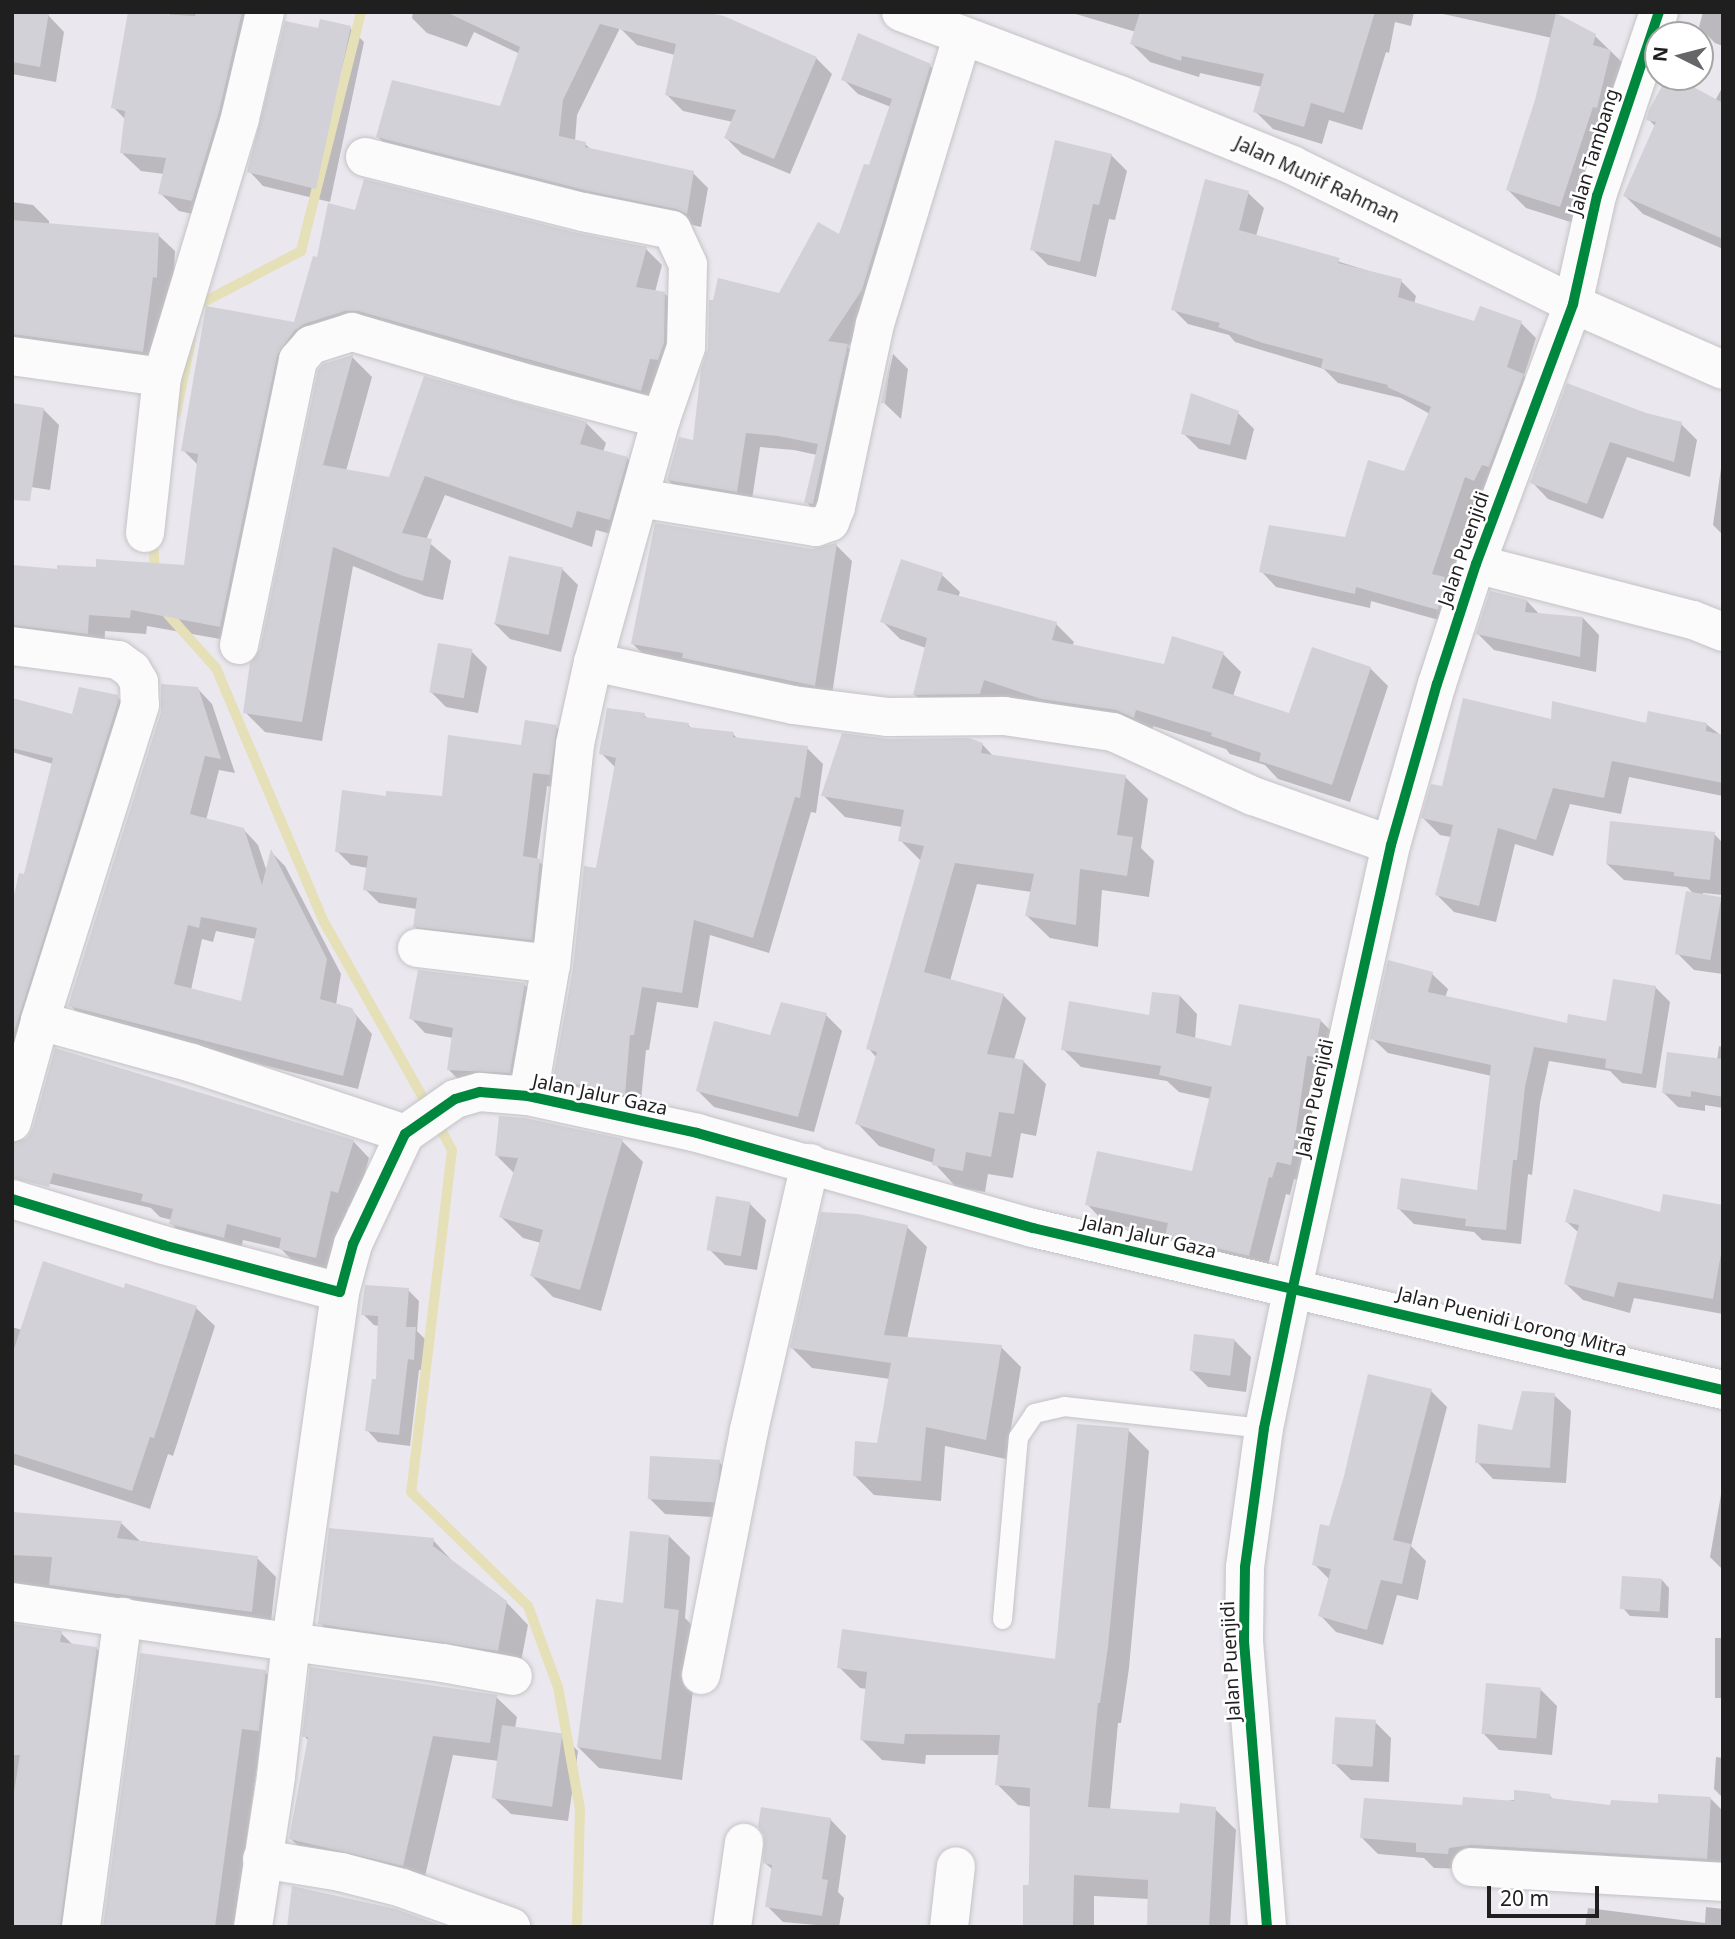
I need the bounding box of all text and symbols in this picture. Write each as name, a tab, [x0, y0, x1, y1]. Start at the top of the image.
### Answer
north arrow	[1644, 21, 1714, 91]
text: N	[1646, 45, 1674, 63]
street label: Jalan Tambang	[1564, 86, 1624, 218]
street label: Jalan Munif Rahman	[1231, 132, 1403, 228]
street label: Jalan Puenjidi	[1434, 488, 1494, 610]
street label: Jalan Puenjidi	[1291, 1037, 1339, 1159]
street label: Jalan Jalur Gaza	[530, 1070, 670, 1120]
street label: Jalan Jalur Gaza	[1079, 1210, 1219, 1264]
street label: Jalan Puenidi Lorong Mitra	[1395, 1282, 1629, 1362]
street label: Jalan Puenjidi	[1216, 1600, 1246, 1722]
scale bar	[1490, 1872, 1602, 1916]
text: 20 m	[1500, 1884, 1549, 1912]

